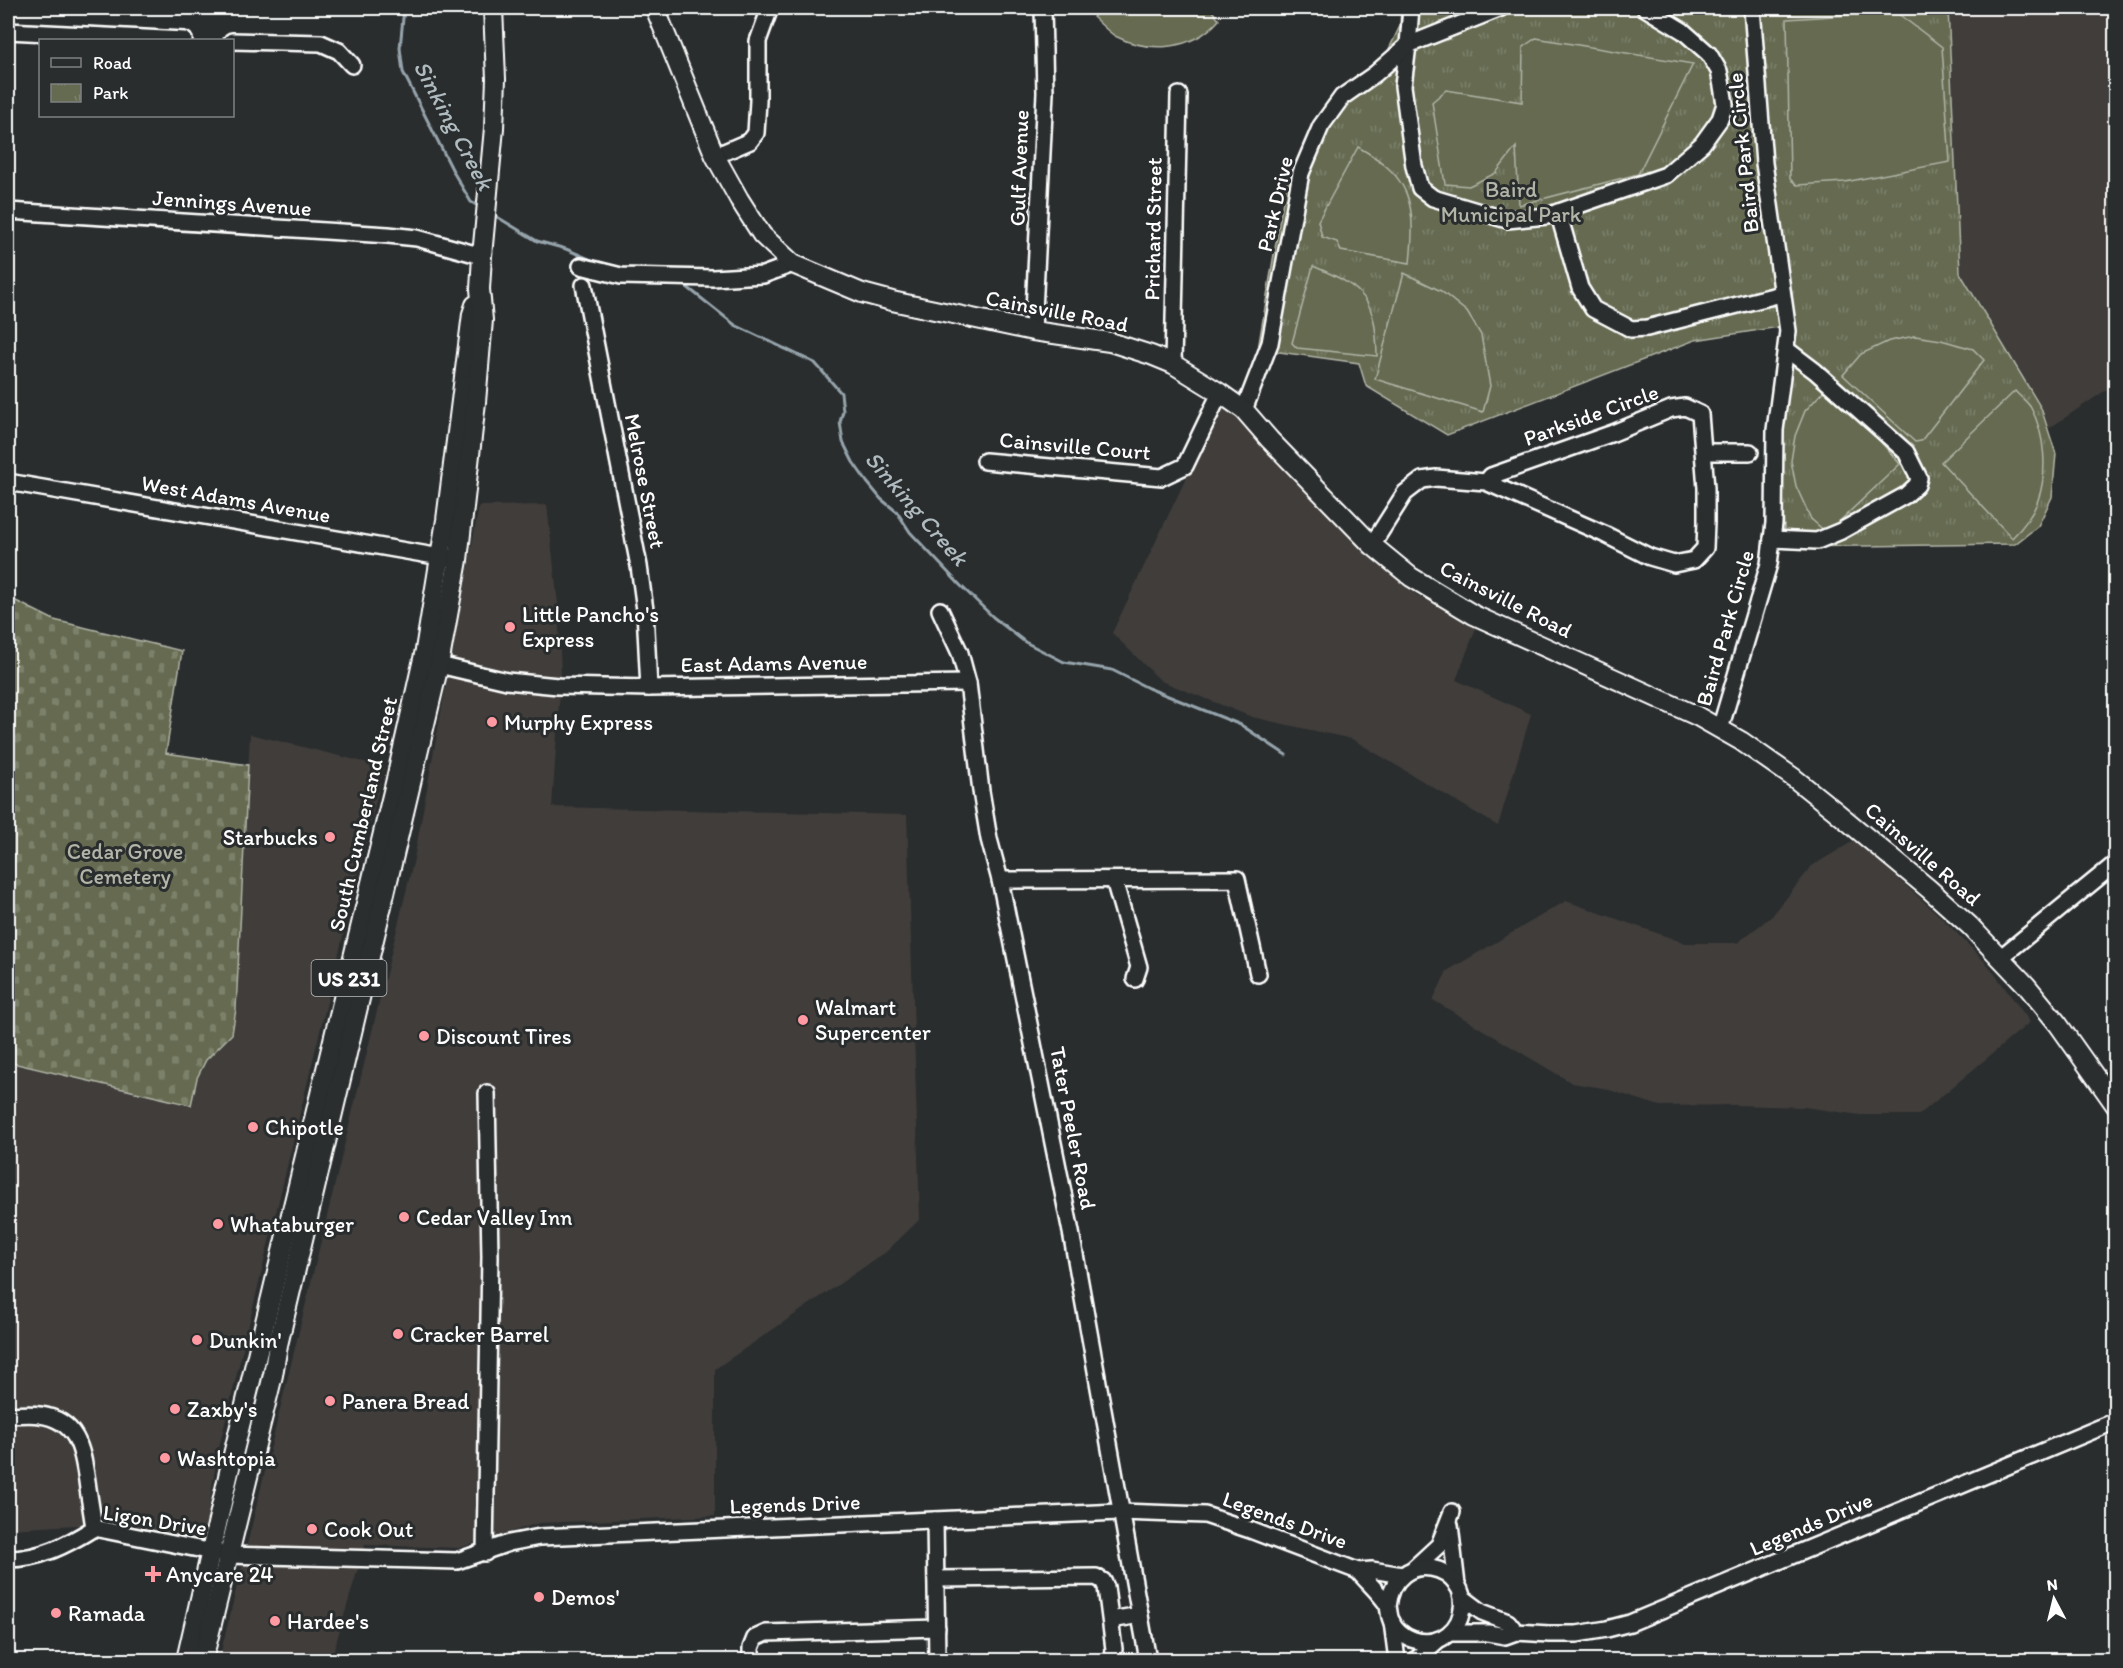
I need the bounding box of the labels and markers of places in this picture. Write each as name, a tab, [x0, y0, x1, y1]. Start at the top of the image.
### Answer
place label: Little Pancho's Express	[522, 601, 659, 653]
marker: Little Pancho's Express	[503, 620, 517, 634]
place label: Murphy Express	[504, 709, 653, 736]
marker: Murphy Express	[485, 715, 499, 729]
place label: Starbucks	[223, 824, 318, 851]
marker: Starbucks	[323, 830, 337, 844]
place label: Walmart Supercenter	[815, 994, 931, 1046]
marker: Walmart Supercenter	[796, 1013, 810, 1027]
place label: Discount Tires	[436, 1023, 572, 1050]
marker: Discount Tires	[417, 1029, 431, 1043]
place label: Chipotle	[265, 1114, 344, 1141]
marker: Chipotle	[246, 1120, 260, 1134]
place label: Cedar Valley Inn	[416, 1204, 573, 1231]
marker: Cedar Valley Inn	[397, 1210, 411, 1224]
place label: Whataburger	[230, 1211, 354, 1238]
marker: Whataburger	[211, 1217, 225, 1231]
place label: Cracker Barrel	[410, 1321, 549, 1348]
place label: Dunkin'	[209, 1327, 282, 1354]
marker: Cracker Barrel	[391, 1327, 405, 1341]
marker: Dunkin'	[190, 1333, 204, 1347]
place label: Panera Bread	[342, 1388, 469, 1415]
marker: Panera Bread	[323, 1394, 337, 1408]
place label: Zaxby's	[187, 1396, 258, 1423]
marker: Zaxby's	[168, 1402, 182, 1416]
place label: Washtopia	[177, 1445, 276, 1472]
marker: Washtopia	[158, 1451, 172, 1465]
place label: Cook Out	[324, 1516, 413, 1543]
marker: Cook Out	[305, 1522, 319, 1536]
place label: Anycare 24	[166, 1561, 274, 1588]
marker: Anycare 24	[144, 1565, 162, 1583]
place label: Demos'	[551, 1584, 620, 1611]
marker: Demos'	[532, 1590, 546, 1604]
place label: Ramada	[68, 1600, 146, 1627]
marker: Ramada	[49, 1606, 63, 1620]
place label: Hardee's	[287, 1608, 369, 1635]
marker: Hardee's	[268, 1614, 282, 1628]

